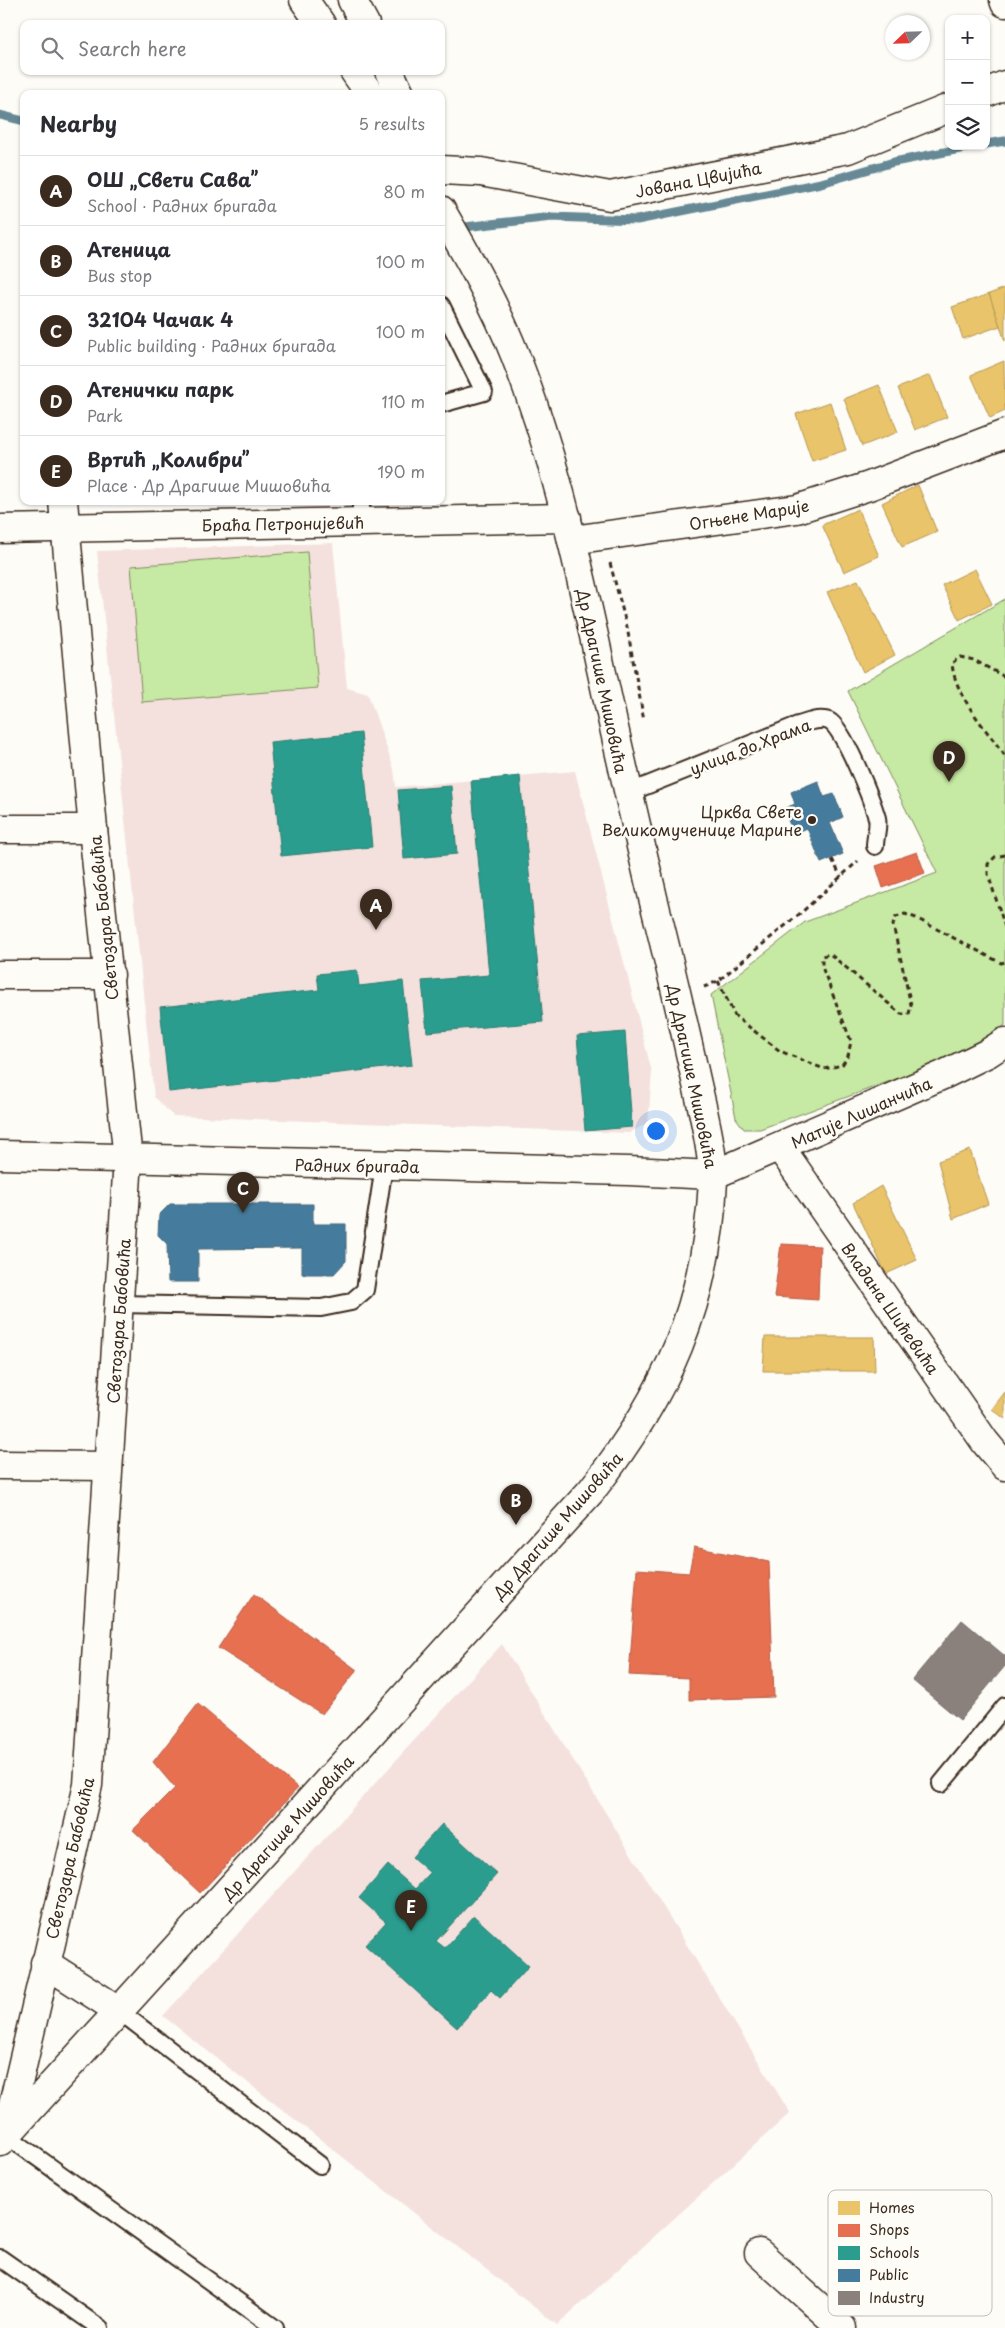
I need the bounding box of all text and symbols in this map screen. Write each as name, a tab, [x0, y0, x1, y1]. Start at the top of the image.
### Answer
north arrow	[885, 15, 930, 60]
map controls	[945, 15, 990, 150]
button: +	[945, 15, 990, 60]
search box	[20, 20, 445, 75]
icon: search	[38, 34, 66, 62]
text: Search here	[78, 34, 187, 62]
button: −	[945, 60, 990, 105]
button: layers	[945, 105, 990, 150]
text: Nearby	[40, 107, 117, 139]
text: 5 results	[358, 111, 425, 135]
street label: Јована Цвијића	[633, 155, 763, 203]
text: ОШ „Свети Сава”	[87, 165, 258, 193]
text: A	[50, 179, 62, 203]
text: 80 m	[383, 179, 425, 203]
text: School · Радних бригада	[87, 193, 277, 217]
text: Атеница	[87, 235, 171, 263]
text: B	[51, 249, 61, 273]
text: 100 m	[376, 249, 425, 273]
text: Bus stop	[87, 263, 152, 287]
text: 32104 Чачак 4	[87, 305, 233, 333]
text: C	[50, 319, 62, 343]
text: 100 m	[376, 319, 425, 343]
text: Public building · Радних бригада	[87, 333, 336, 357]
text: Атенички парк	[87, 375, 233, 403]
text: D	[50, 389, 62, 413]
text: 110 m	[382, 389, 425, 413]
text: Park	[87, 403, 123, 427]
text: Вртић „Колибри”	[87, 445, 249, 473]
text: E	[51, 459, 61, 483]
text: 190 m	[377, 459, 425, 483]
text: Place · Др Драгише Мишовића	[87, 473, 330, 497]
street label: Огњене Марије	[687, 493, 811, 535]
street label: Браћа Петронијевић	[202, 510, 364, 536]
street label: Др Драгише Мишовића	[572, 586, 634, 775]
street label: улица до Храма	[686, 712, 814, 780]
pin: D	[933, 741, 965, 782]
place label: Црква Свете Великомученице Марине	[602, 799, 802, 841]
marker: Црква Свете Великомученице Марине	[806, 814, 818, 826]
street label: Светозара Бабовића	[82, 834, 124, 1002]
pin: A	[360, 889, 392, 930]
street label: Др Драгише Мишовића	[662, 981, 724, 1170]
street label: Матије Лишанчића	[787, 1070, 935, 1154]
your location	[643, 1118, 669, 1144]
street label: Радних бригада	[294, 1152, 420, 1178]
pin: C	[227, 1172, 259, 1213]
street label: Владана Шићевића	[836, 1237, 946, 1379]
street label: Светозара Бабовића	[100, 1238, 136, 1404]
street label: Др Драгише Мишовића	[486, 1446, 628, 1604]
pin: B	[500, 1484, 532, 1525]
street label: Др Драгише Мишовића	[215, 1749, 359, 1906]
street label: Светозара Бабовића	[39, 1775, 99, 1941]
pin: E	[395, 1890, 427, 1931]
legend	[828, 2190, 992, 2316]
text: Homes	[869, 2197, 915, 2218]
text: Shops	[869, 2219, 909, 2240]
text: Schools	[869, 2242, 919, 2263]
text: Public	[869, 2264, 909, 2285]
text: Industry	[869, 2287, 924, 2308]

